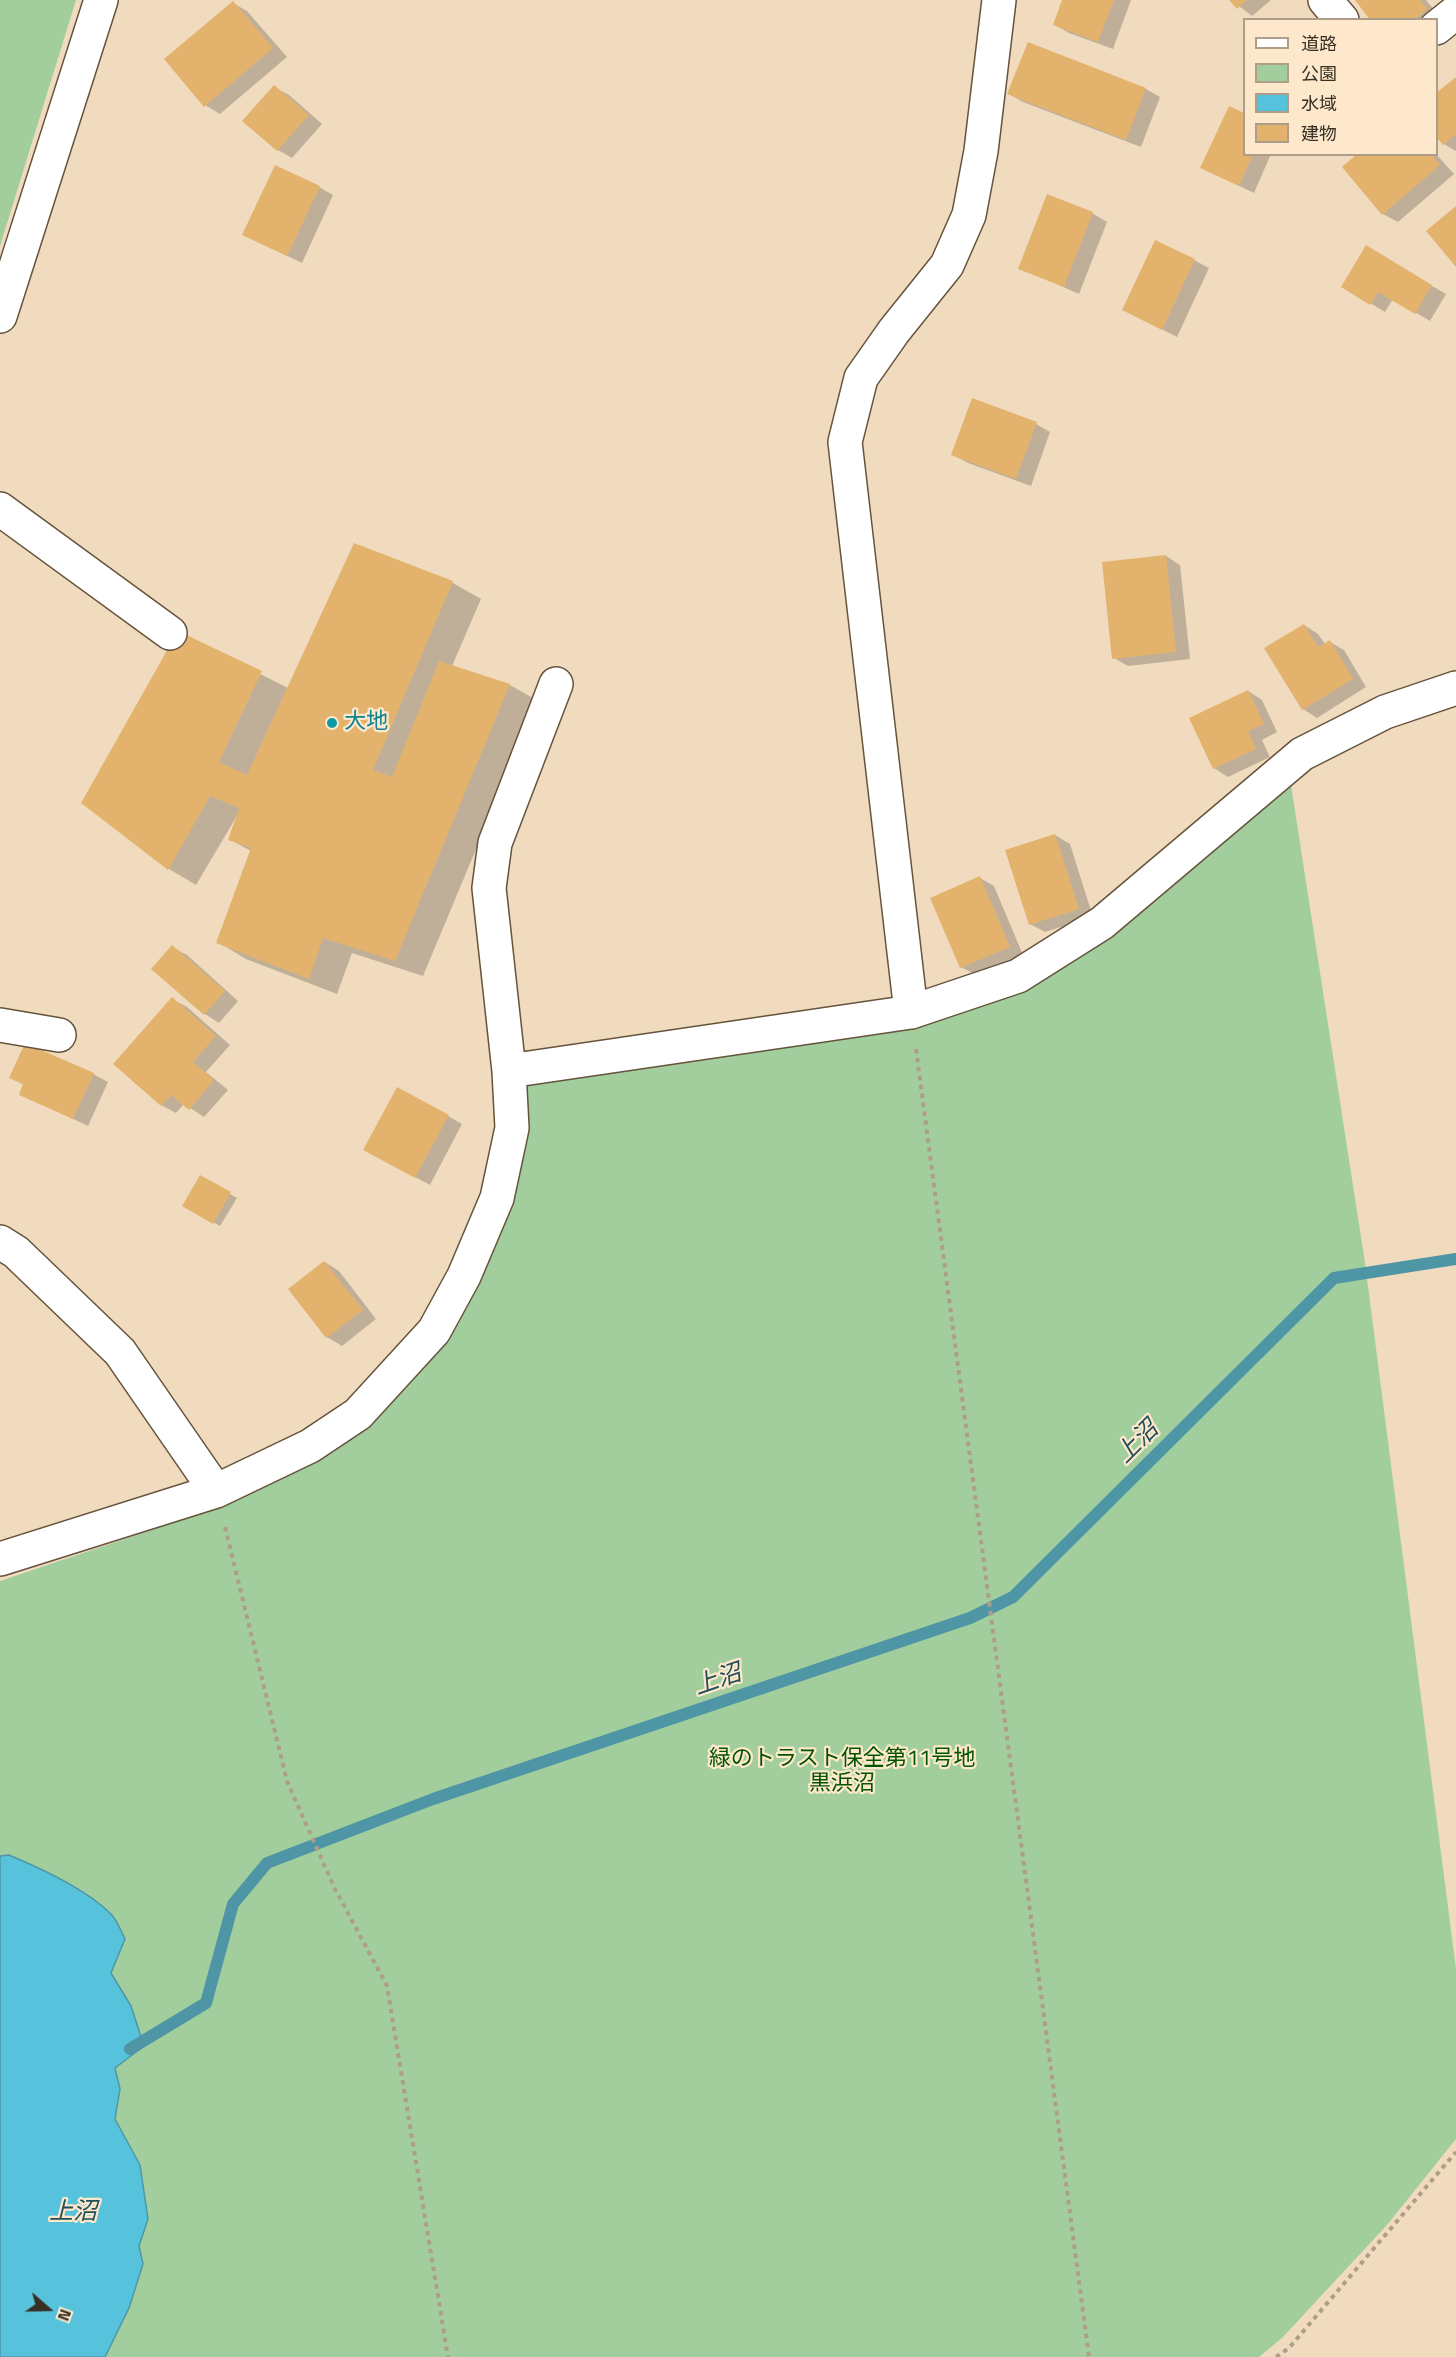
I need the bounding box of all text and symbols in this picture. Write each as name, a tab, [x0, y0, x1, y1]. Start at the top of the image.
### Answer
legend	[1243, 18, 1438, 156]
text: 道路	[1301, 30, 1337, 57]
text: 公園	[1301, 60, 1337, 87]
text: 水域	[1301, 90, 1337, 117]
text: 建物	[1301, 120, 1337, 147]
place label: 大地	[344, 710, 388, 736]
marker: 大地	[325, 716, 339, 730]
water label: 上沼	[1111, 1416, 1165, 1470]
water label: 上沼	[691, 1660, 745, 1702]
park label: 緑のトラスト保全第11号地 黒浜沼	[709, 1747, 975, 1798]
water label: 上沼	[49, 2199, 97, 2227]
north arrow	[18, 2279, 78, 2339]
text: N	[52, 2306, 78, 2324]

